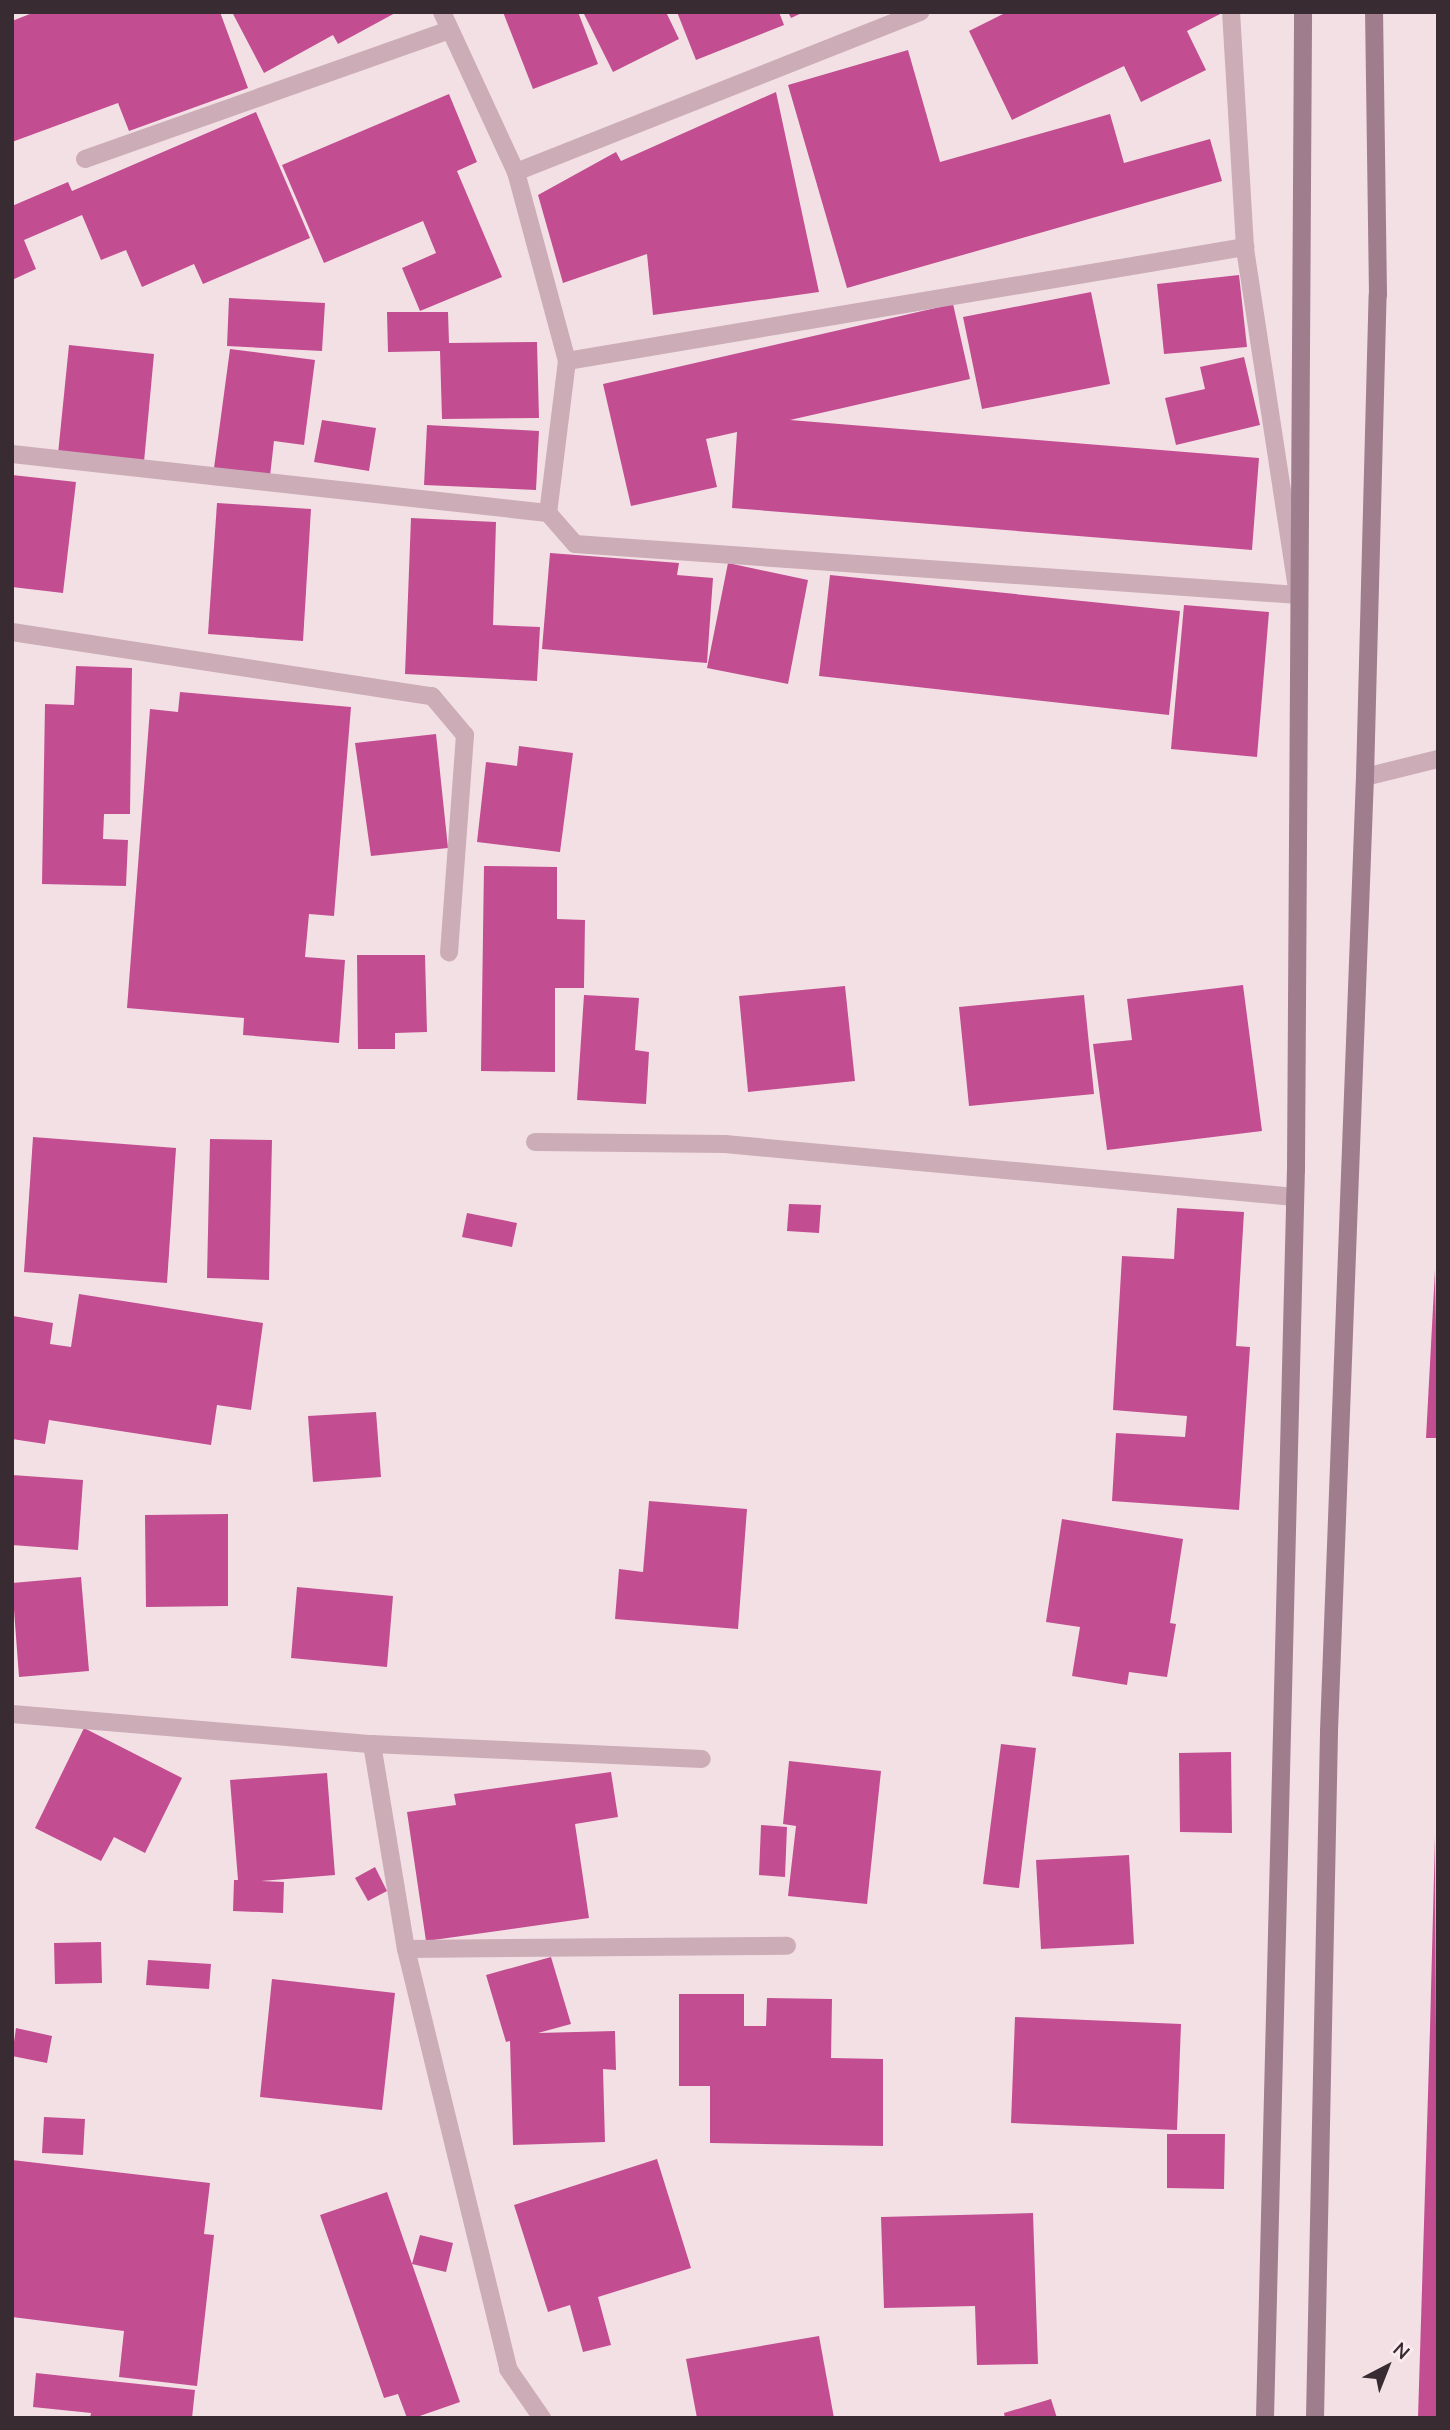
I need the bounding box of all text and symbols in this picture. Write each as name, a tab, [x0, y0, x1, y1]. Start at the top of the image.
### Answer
north arrow	[1352, 2332, 1422, 2402]
text: N	[1387, 2337, 1415, 2366]

